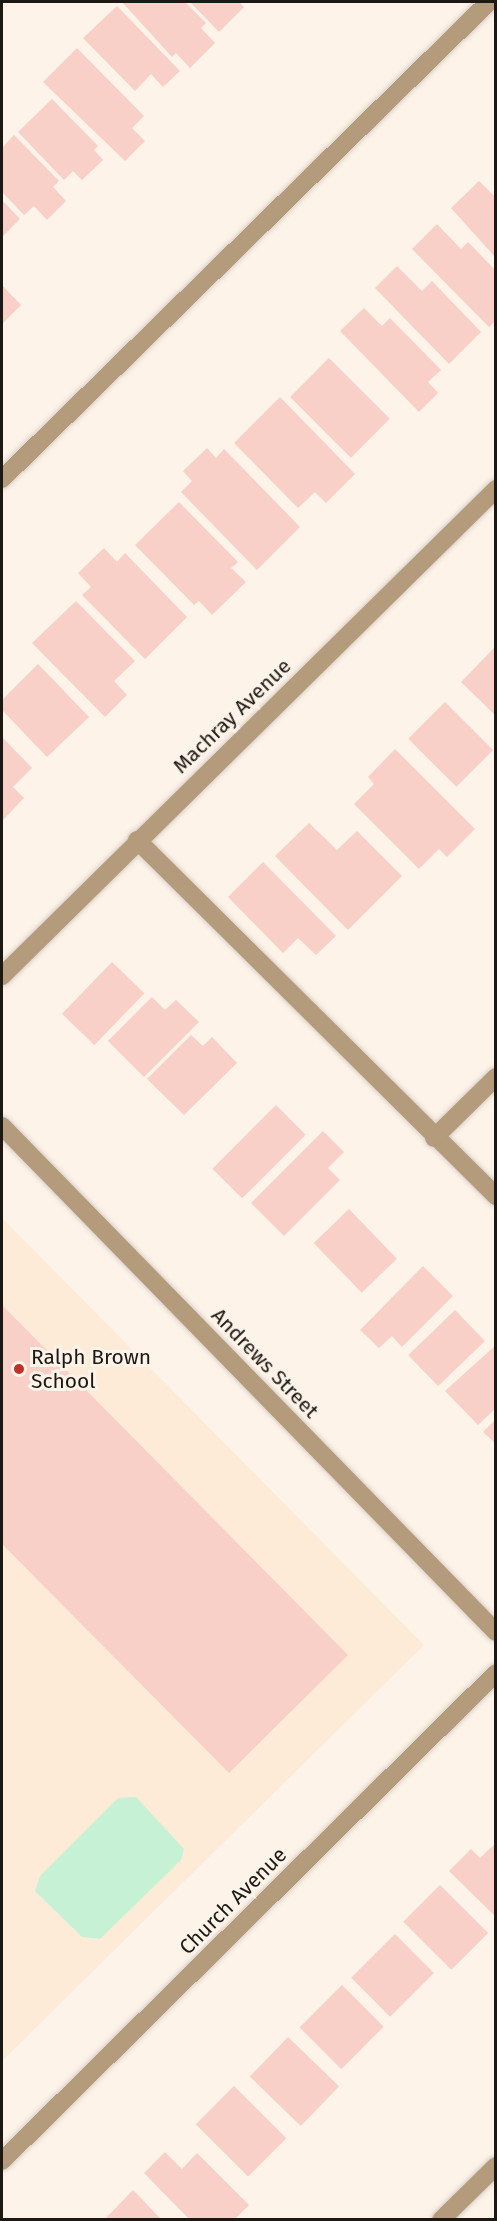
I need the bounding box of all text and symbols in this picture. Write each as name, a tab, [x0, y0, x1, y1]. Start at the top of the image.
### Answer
street label: Machray Avenue	[168, 653, 296, 779]
street label: Andrews Street	[206, 1303, 324, 1423]
place label: Ralph Brown School	[31, 1344, 151, 1394]
marker: Ralph Brown School	[12, 1362, 26, 1376]
street label: Church Avenue	[174, 1842, 292, 1960]

